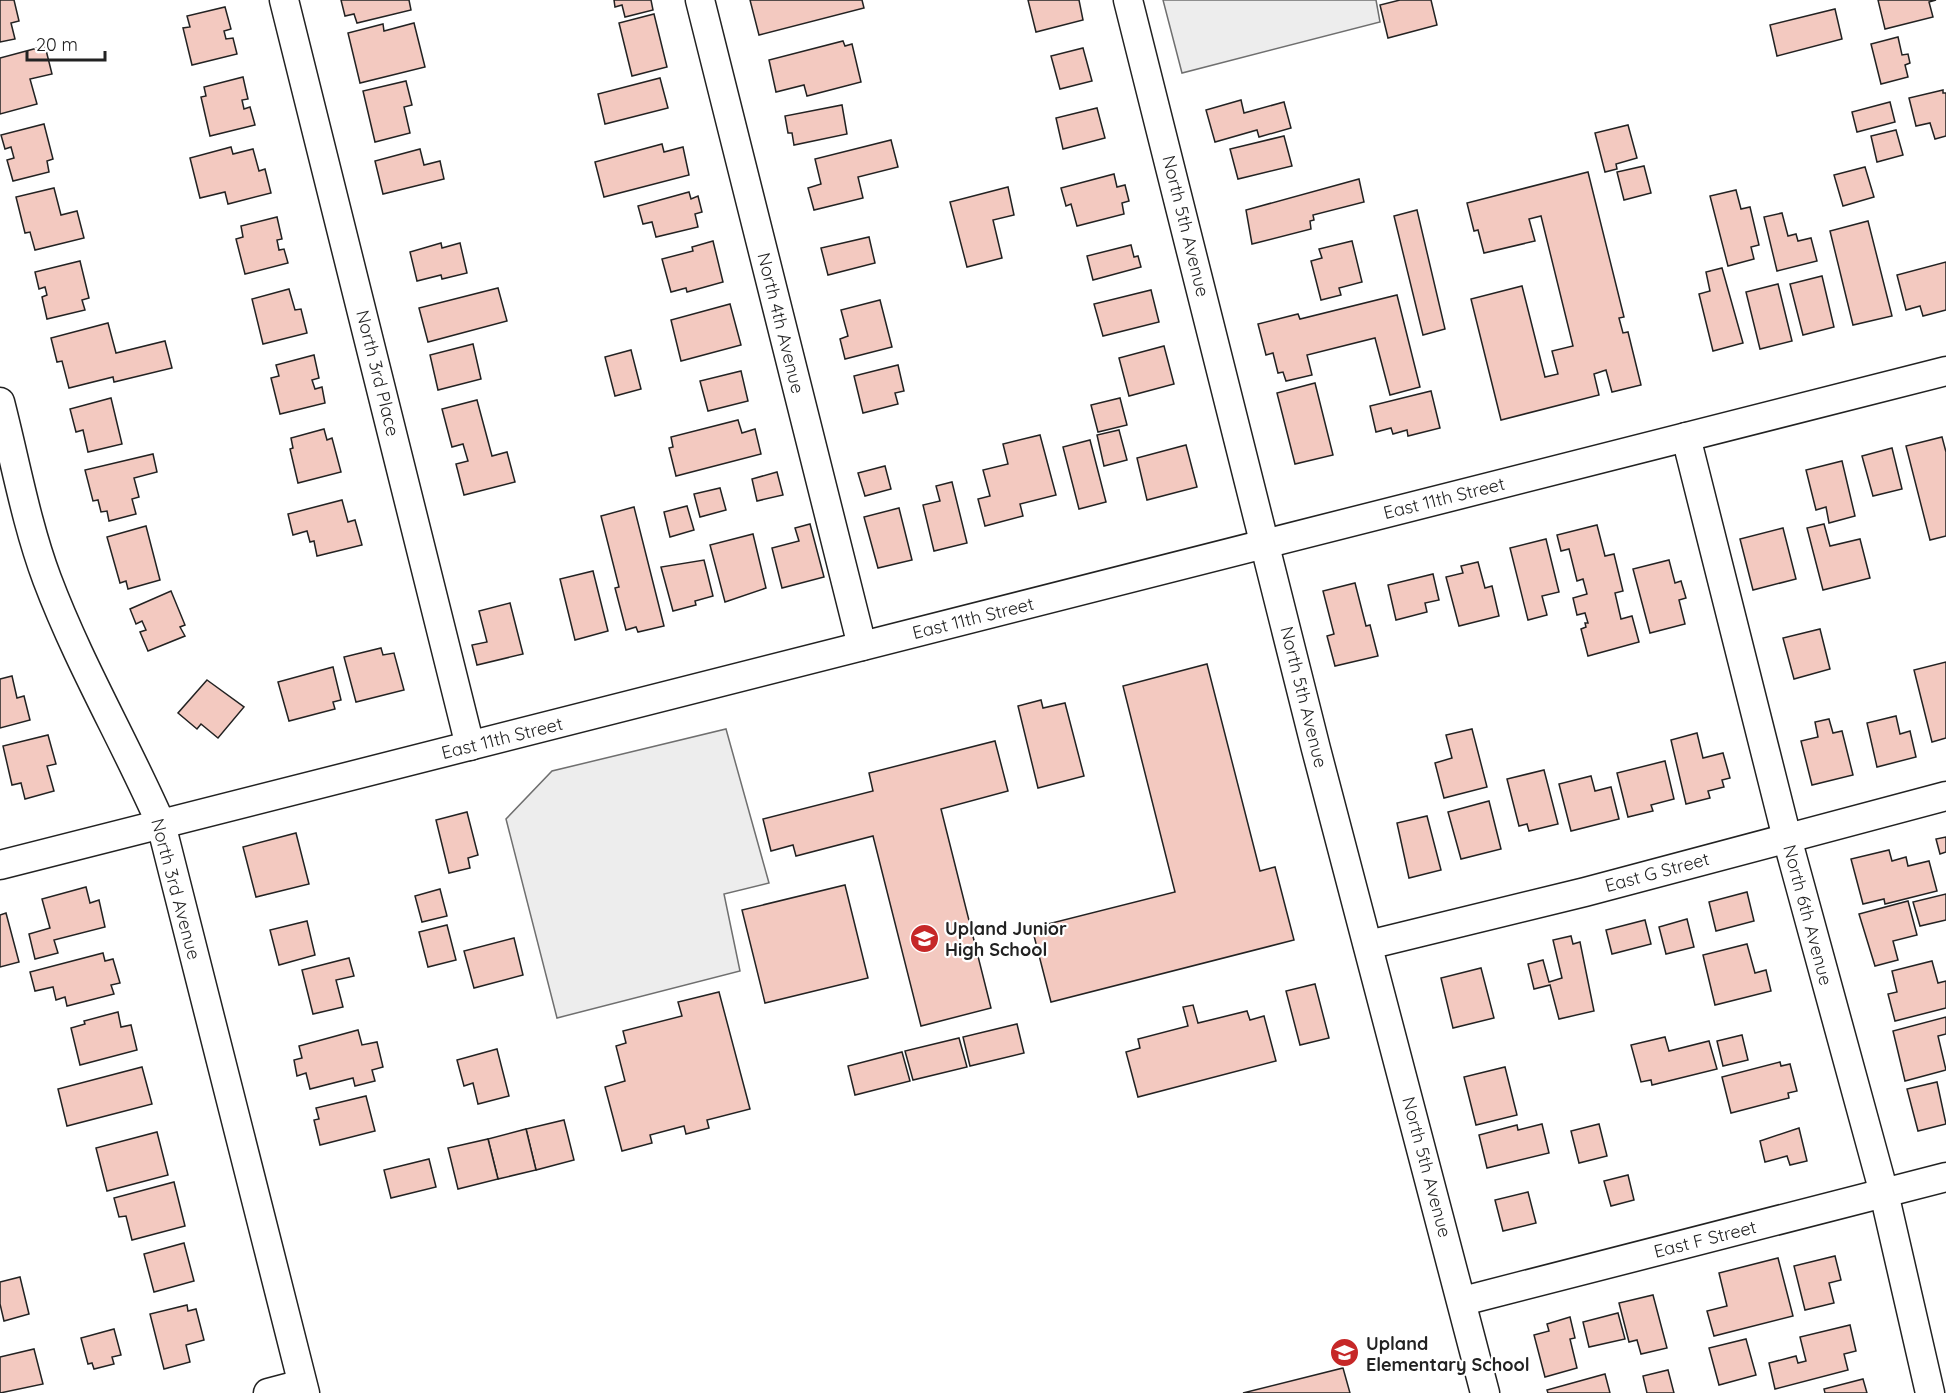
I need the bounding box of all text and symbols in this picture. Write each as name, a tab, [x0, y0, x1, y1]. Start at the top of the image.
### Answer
scale bar	[27, 24, 105, 62]
text: 20 m	[36, 33, 78, 56]
street label: North 5th Avenue	[1157, 153, 1215, 299]
street label: North 4th Avenue	[752, 250, 810, 396]
street label: North 3rd Place	[351, 308, 405, 438]
street label: East 11th Street	[1381, 472, 1507, 524]
street label: East 11th Street	[910, 592, 1036, 644]
street label: North 5th Avenue	[1275, 624, 1333, 770]
street label: East 11th Street	[439, 712, 565, 764]
street label: North 3rd Avenue	[146, 816, 206, 962]
street label: North 6th Avenue	[1778, 842, 1838, 988]
street label: East G Street	[1602, 847, 1712, 897]
place label: Upland Junior High School	[945, 917, 1067, 961]
school or university icon: Upland Junior High School	[908, 922, 940, 954]
street label: North 5th Avenue	[1397, 1094, 1457, 1240]
street label: East F Street	[1651, 1215, 1759, 1263]
place label: Upland Elementary School	[1366, 1332, 1530, 1376]
school or university icon: Upland Elementary School	[1329, 1337, 1361, 1369]

